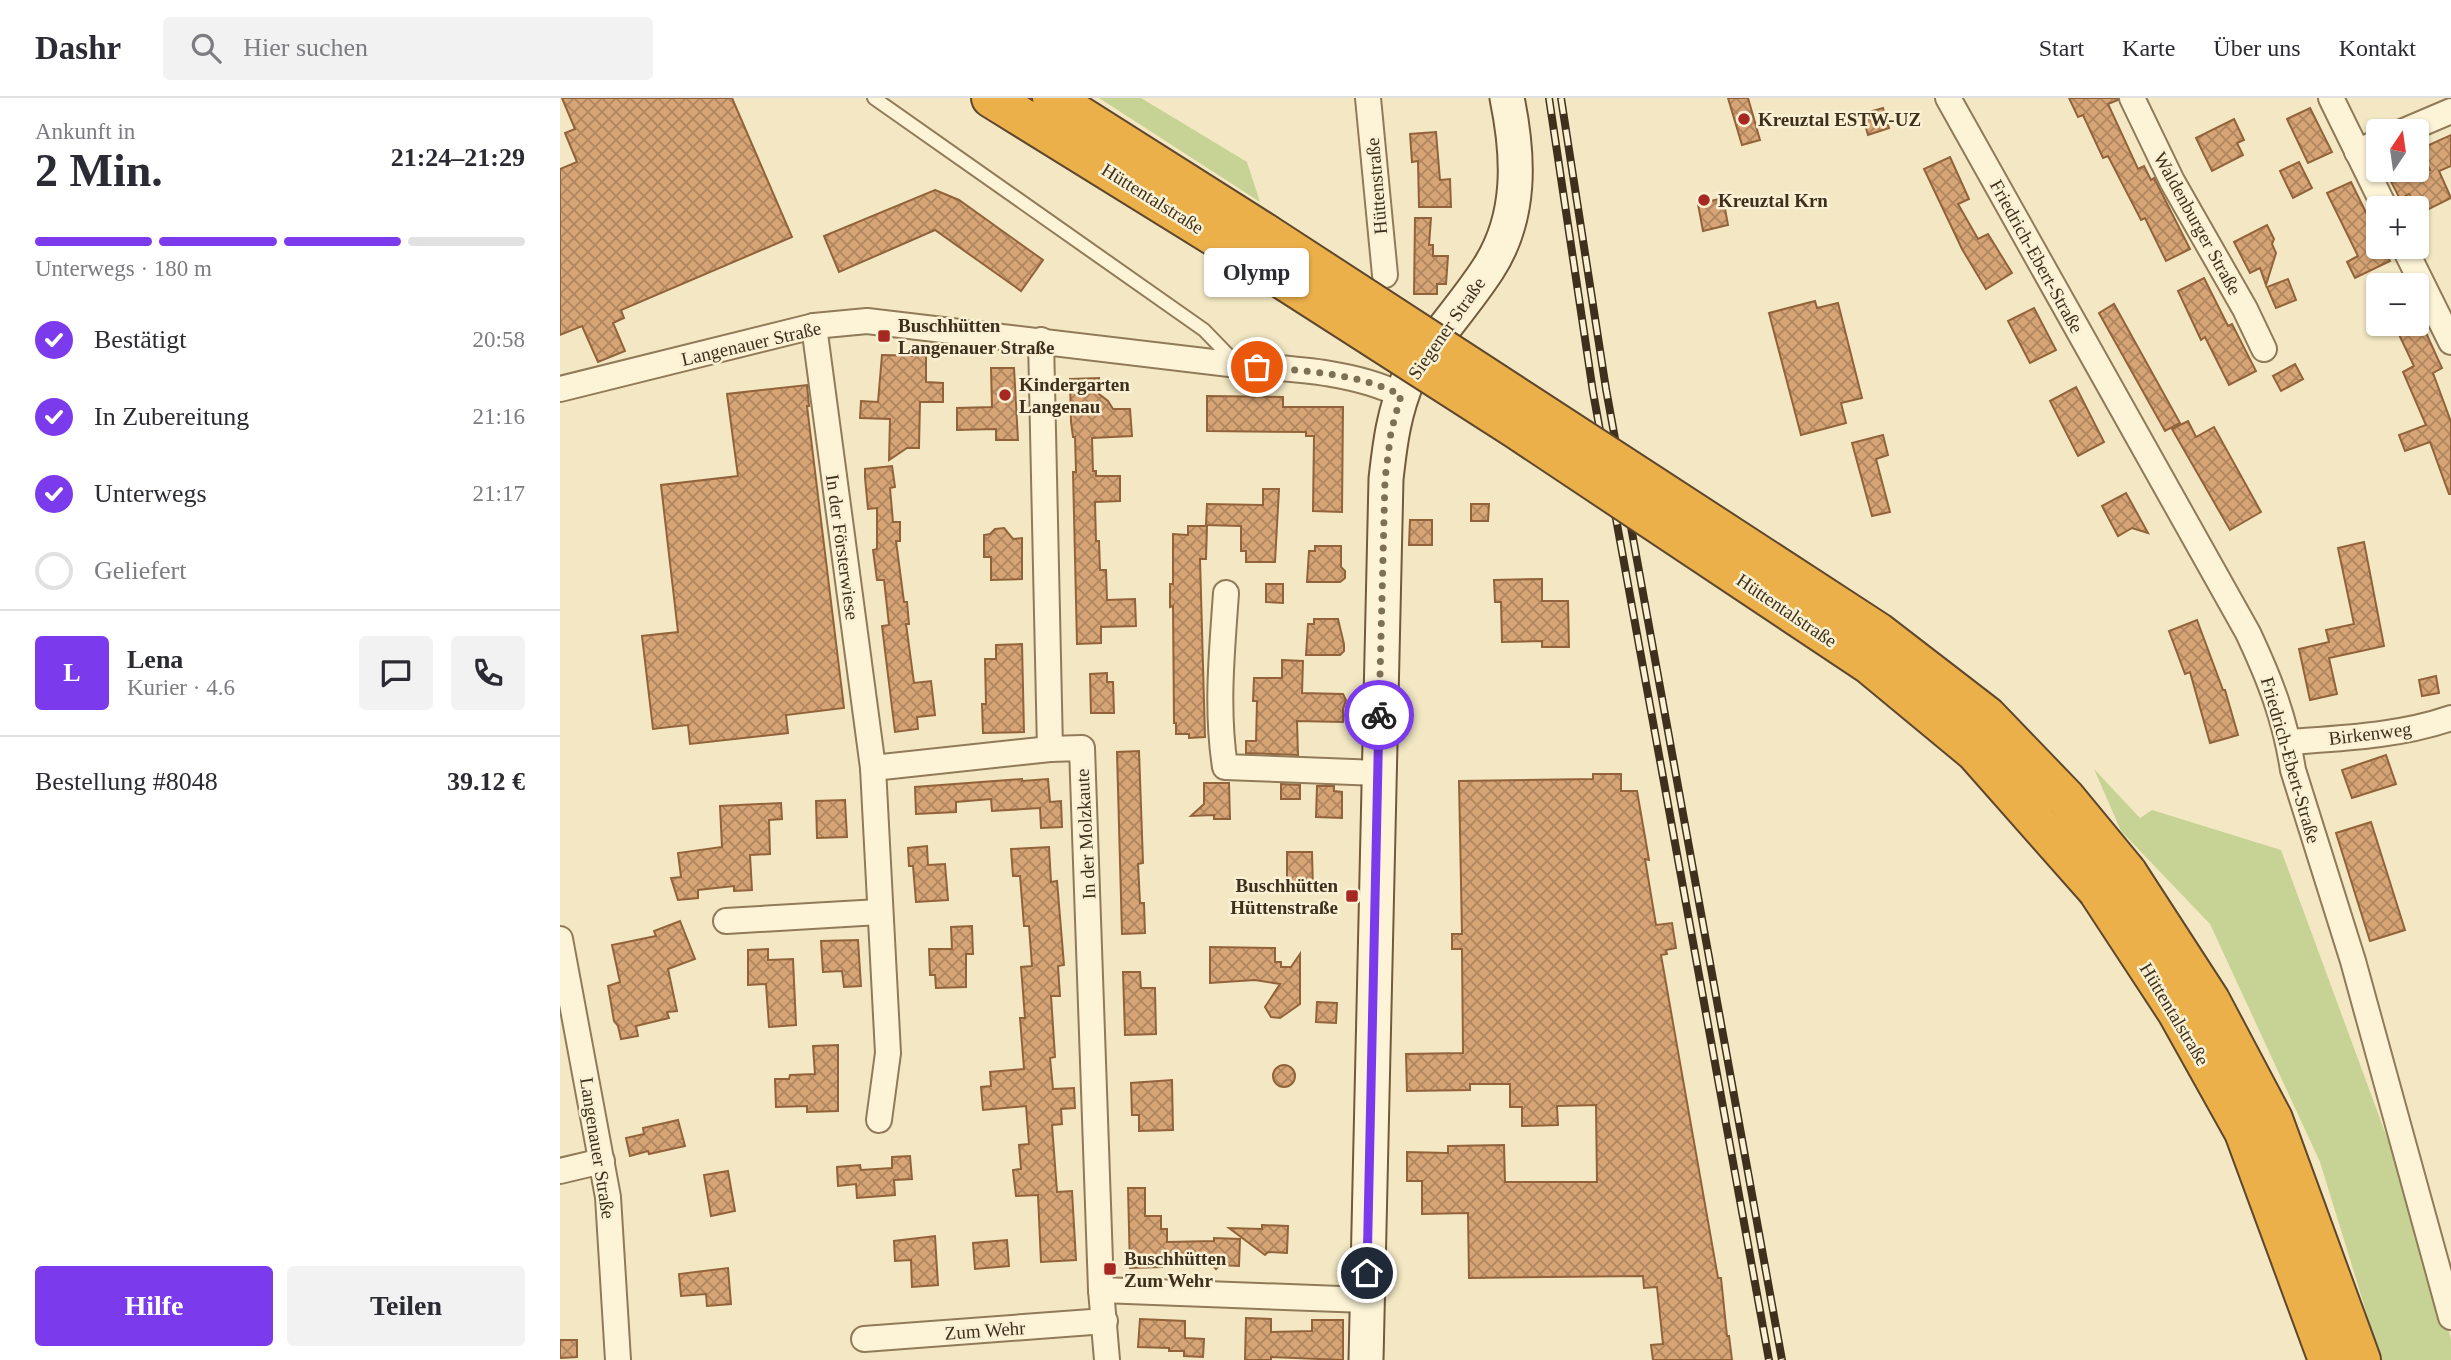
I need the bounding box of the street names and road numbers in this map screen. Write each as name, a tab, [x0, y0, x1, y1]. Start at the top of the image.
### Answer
street label: Hüttenstraße	[1362, 137, 1391, 235]
street label: Waldenburger Straße	[2150, 148, 2246, 298]
street label: Hüttentalstraße	[1098, 159, 1208, 238]
street label: Friedrich-Ebert-Straße	[1986, 176, 2087, 337]
street label: Siegener Straße	[1403, 273, 1489, 383]
street label: Langenauer Straße	[679, 317, 823, 370]
street label: In der Försterwiese	[822, 473, 863, 621]
street label: Hüttentalstraße	[1733, 569, 1841, 652]
street label: Friedrich-Ebert-Straße	[2257, 675, 2324, 846]
street label: Birkenweg	[2327, 718, 2413, 749]
street label: In der Molzkaute	[1072, 768, 1099, 900]
street label: Hüttentalstraße	[2136, 959, 2213, 1069]
street label: Langenauer Straße	[576, 1076, 619, 1220]
street label: Zum Wehr	[944, 1317, 1027, 1344]

